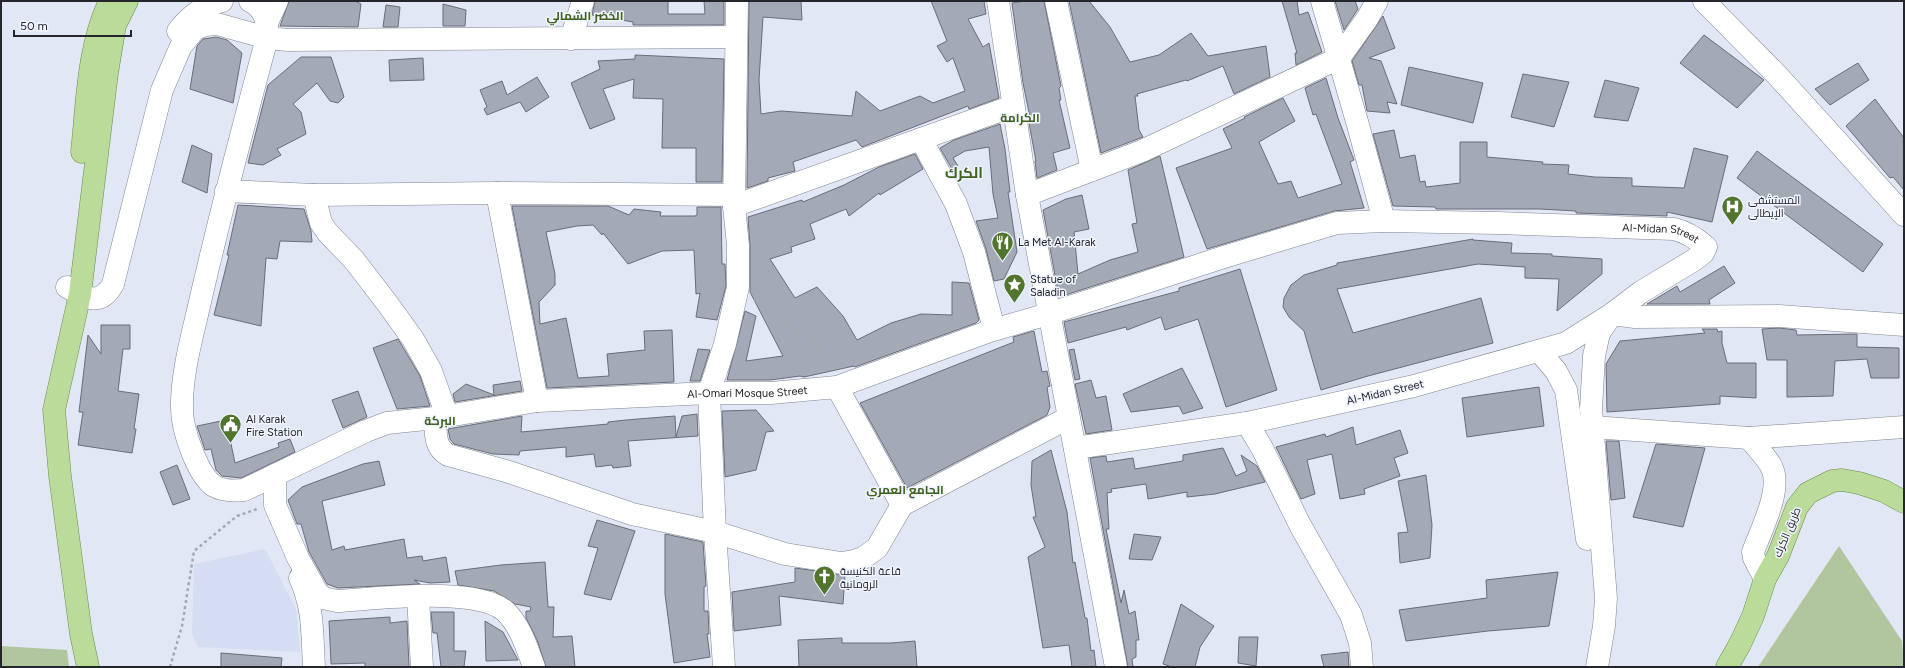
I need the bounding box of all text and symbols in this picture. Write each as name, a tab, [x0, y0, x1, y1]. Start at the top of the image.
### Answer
district label: الخضر الشمالي	[547, 9, 623, 26]
scale bar	[14, 12, 131, 38]
text: 50 m	[20, 19, 48, 33]
district label: الكرامة	[1000, 111, 1040, 126]
district label: الكرك	[945, 164, 983, 182]
hospital icon: المستشفى الإيطالى	[1720, 193, 1746, 226]
place label: المستشفى الإيطالى	[1748, 194, 1800, 220]
street label: AI-Midan Street	[1622, 221, 1702, 246]
restaurant icon: La Met Al-Karak	[990, 229, 1016, 262]
place label: La Met Al-Karak	[1018, 236, 1096, 249]
place icon: Statue of Saladin	[1001, 272, 1027, 305]
place label: Statue of Saladin	[1030, 273, 1077, 299]
street label: AI-Midan Street	[1345, 377, 1425, 408]
street label: AI-Omari Mosque Street	[687, 384, 808, 401]
public building icon: Al Karak Fire Station	[218, 412, 244, 445]
place label: Al Karak Fire Station	[246, 413, 303, 439]
district label: البركة	[424, 414, 456, 429]
district label: الجامع العمري	[866, 483, 944, 500]
street label: طريق الكرك	[1771, 505, 1804, 559]
church icon: قاعة الكنيسة الرومانية	[812, 564, 838, 597]
place label: قاعة الكنيسة الرومانية	[840, 565, 901, 591]

